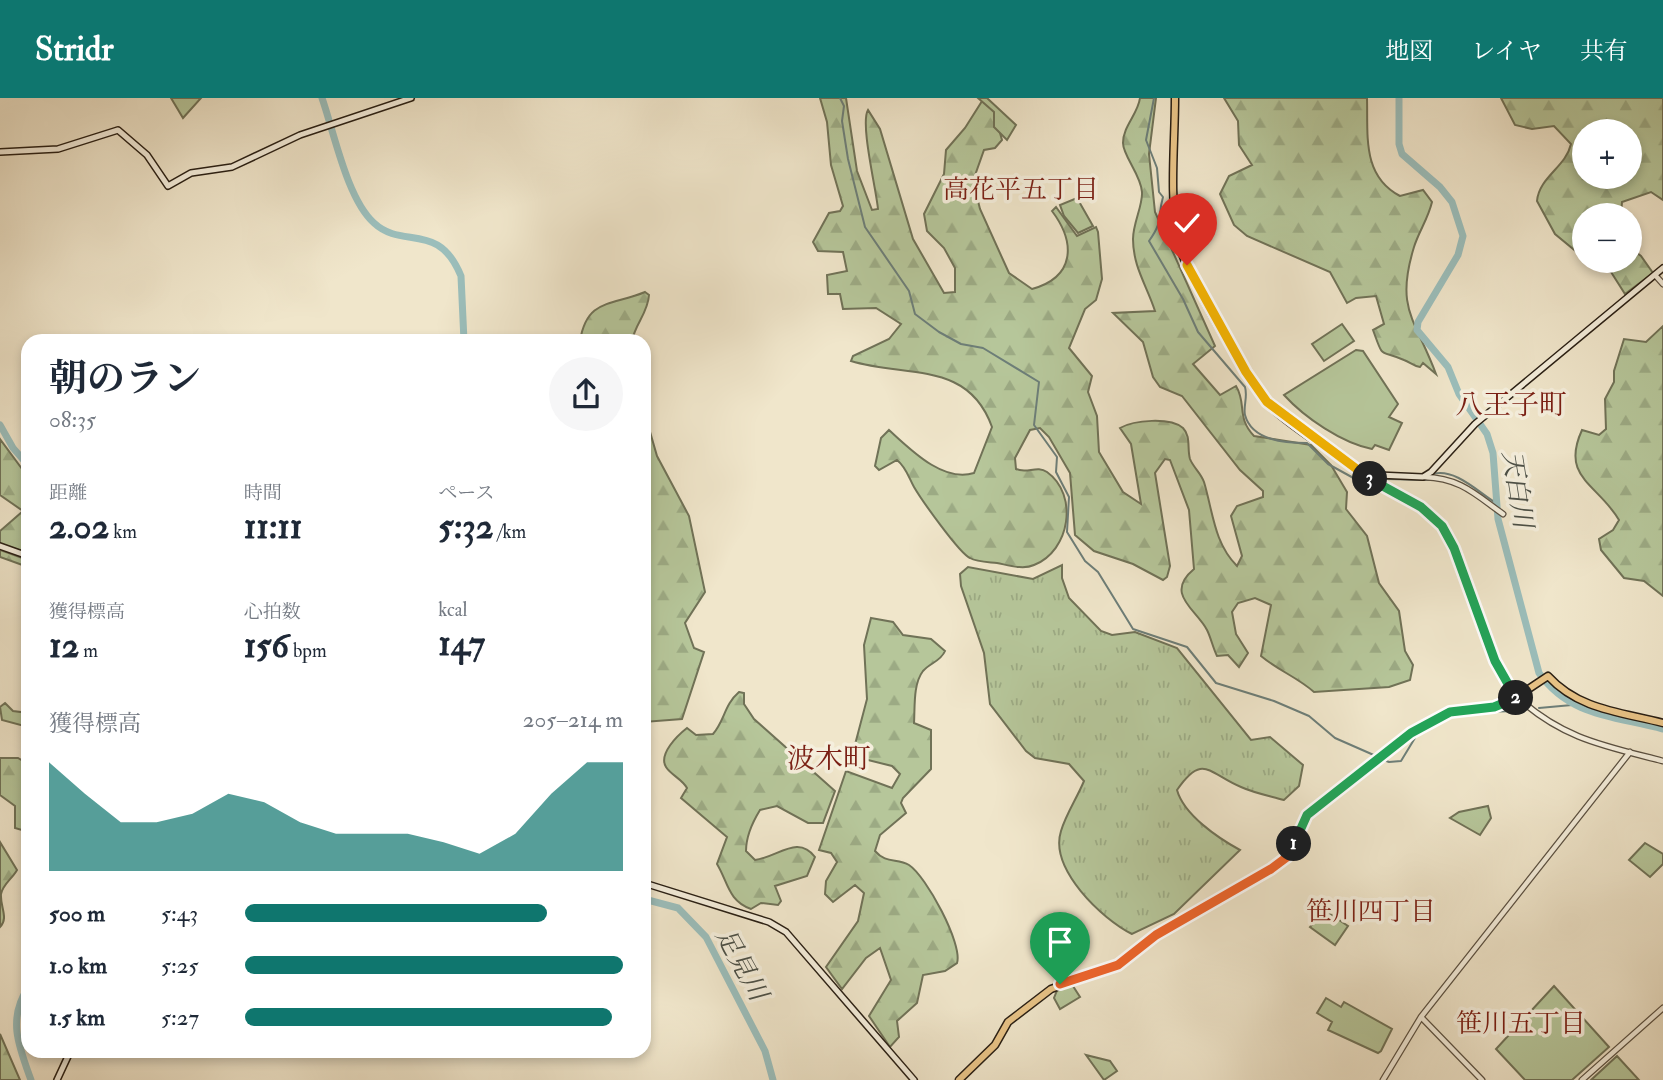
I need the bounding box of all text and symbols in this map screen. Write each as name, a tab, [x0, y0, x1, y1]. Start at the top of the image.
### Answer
text: Stridr	[35, 29, 114, 70]
text: 地図	[1385, 36, 1433, 67]
text: レイヤ	[1471, 36, 1542, 67]
text: 共有	[1580, 36, 1628, 67]
map controls	[1572, 119, 1642, 273]
button: +	[1572, 119, 1642, 189]
district label: 高花平五丁目	[943, 174, 1099, 206]
pin	[1157, 193, 1217, 265]
button: −	[1572, 203, 1642, 273]
icon: check	[1168, 204, 1206, 242]
text: 朝のラン	[49, 355, 201, 403]
button: share	[549, 357, 623, 431]
district label: 八王子町	[1455, 388, 1567, 423]
text: 08:35	[49, 405, 96, 434]
water label: 天白川	[1495, 448, 1539, 533]
pin: 3	[1352, 462, 1388, 496]
text: 3	[1366, 466, 1373, 490]
text: 距離	[49, 481, 87, 505]
text: 時間	[244, 481, 282, 505]
text: ペース	[438, 481, 494, 505]
text: 2.02	[49, 505, 109, 549]
text: 11:11	[244, 505, 302, 549]
text: 5:32	[438, 505, 494, 549]
text: km	[109, 520, 137, 544]
text: /km	[494, 520, 526, 544]
text: kcal	[438, 598, 467, 622]
text: 獲得標高	[49, 600, 125, 624]
text: 心拍数	[244, 600, 301, 624]
text: 147	[438, 622, 485, 666]
text: 12	[49, 624, 79, 668]
text: 156	[244, 624, 289, 668]
text: m	[79, 639, 98, 663]
text: bpm	[289, 639, 327, 663]
pin: 2	[1498, 680, 1534, 716]
text: 2	[1511, 685, 1520, 709]
text: 205–214 m	[523, 705, 623, 734]
text: 獲得標高	[49, 709, 141, 738]
district label: 波木町	[787, 742, 871, 777]
pin: 1	[1276, 826, 1312, 862]
text: 1	[1290, 831, 1297, 855]
district label: 笹川四丁目	[1306, 896, 1436, 928]
text: 500 m	[49, 899, 105, 928]
text: 5:43	[161, 899, 198, 928]
pin	[1030, 912, 1090, 984]
water label: 足見川	[708, 923, 775, 1009]
icon: arrive	[1041, 923, 1079, 961]
text: 1.0 km	[49, 951, 107, 980]
text: 5:25	[161, 951, 199, 980]
text: 1.5 km	[49, 1003, 105, 1032]
text: 5:27	[161, 1003, 199, 1032]
district label: 笹川五丁目	[1456, 1008, 1586, 1040]

